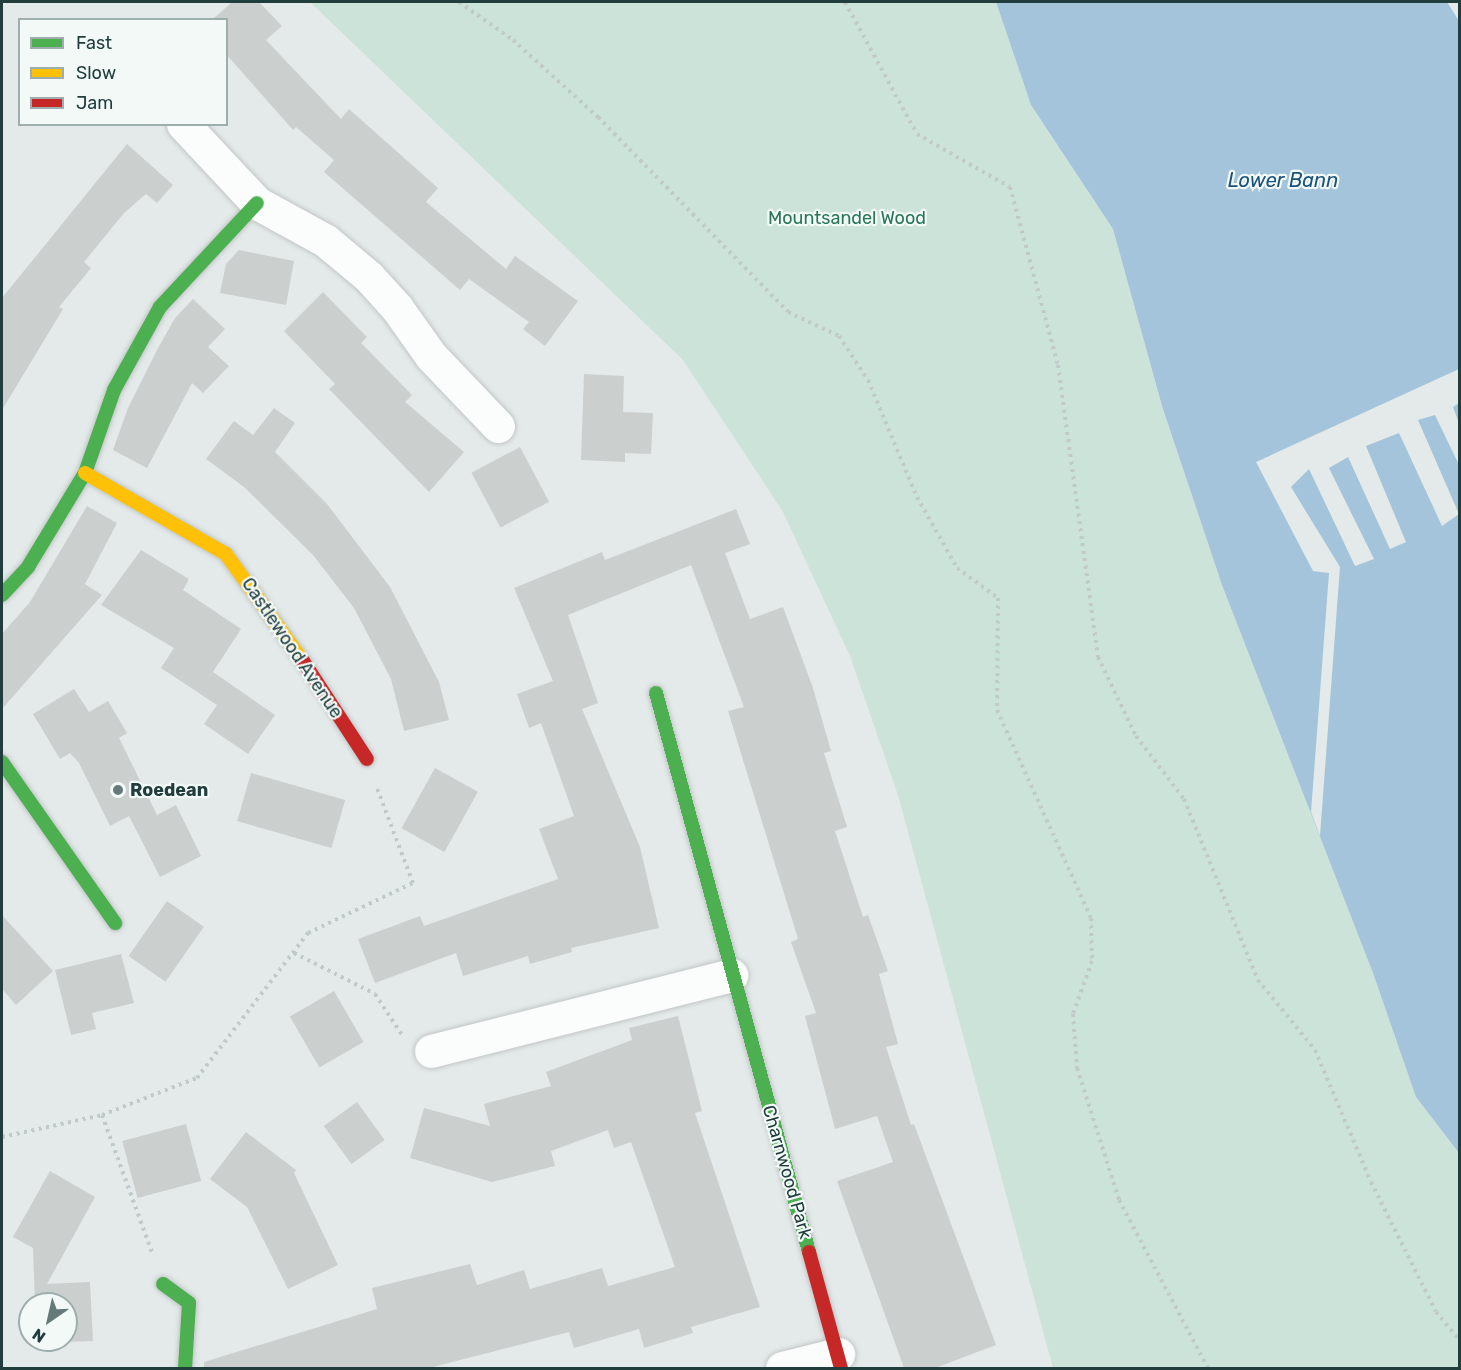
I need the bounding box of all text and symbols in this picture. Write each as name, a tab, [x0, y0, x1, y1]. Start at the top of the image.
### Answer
legend	[18, 18, 228, 126]
text: Fast	[76, 32, 112, 54]
text: Slow	[76, 62, 116, 84]
text: Jam	[76, 92, 113, 114]
water label: Lower Bann	[1228, 168, 1338, 192]
park label: Mountsandel Wood	[768, 207, 926, 229]
street label: Castlewood Avenue	[237, 573, 347, 723]
place label: Roedean	[130, 779, 208, 801]
marker: Roedean	[111, 783, 125, 797]
street label: Charnwood Park	[758, 1103, 816, 1241]
north arrow	[18, 1292, 78, 1352]
text: N	[29, 1325, 49, 1347]

